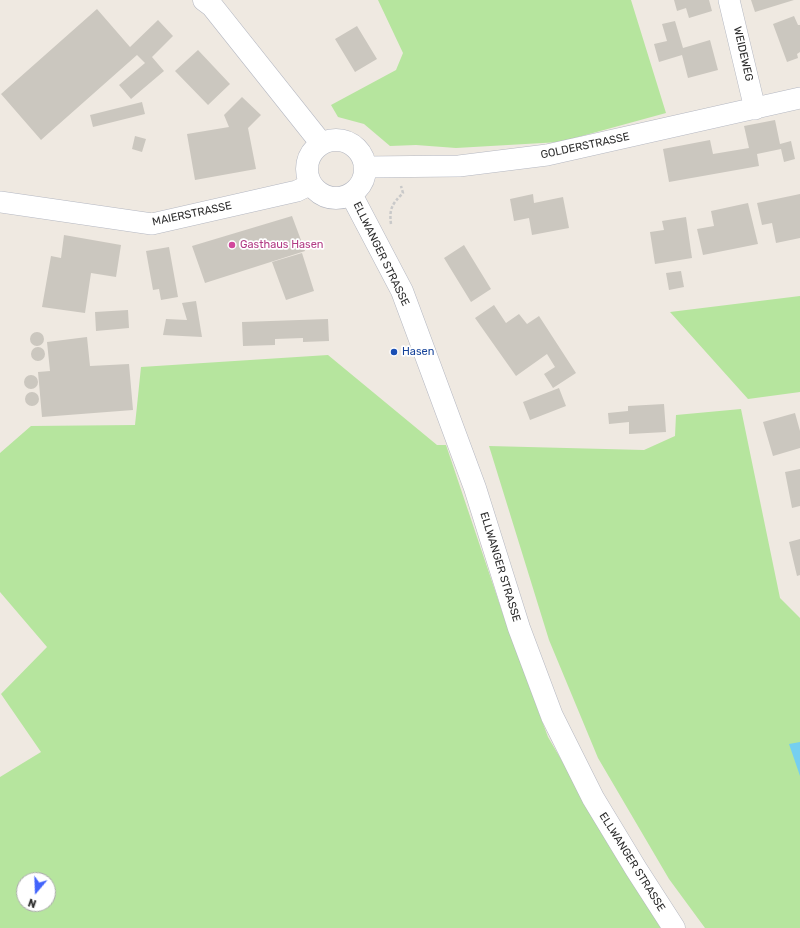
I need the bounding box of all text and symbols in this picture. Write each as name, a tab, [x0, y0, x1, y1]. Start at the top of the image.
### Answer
street label: WEIDEWEG	[730, 25, 756, 83]
street label: GOLDERSTRASSE	[539, 130, 631, 162]
street label: MAIERSTRASSE	[151, 199, 233, 229]
street label: ELLWANGER STRASSE	[350, 200, 412, 308]
place label: Gasthaus Hasen	[240, 238, 324, 252]
marker: Gasthaus Hasen	[227, 240, 237, 250]
place label: Hasen	[402, 345, 434, 359]
marker: Hasen	[389, 347, 399, 357]
street label: ELLWANGER STRASSE	[477, 511, 523, 623]
street label: ELLWANGER STRASSE	[596, 810, 668, 914]
north arrow	[16, 872, 56, 912]
text: N	[26, 895, 38, 910]

